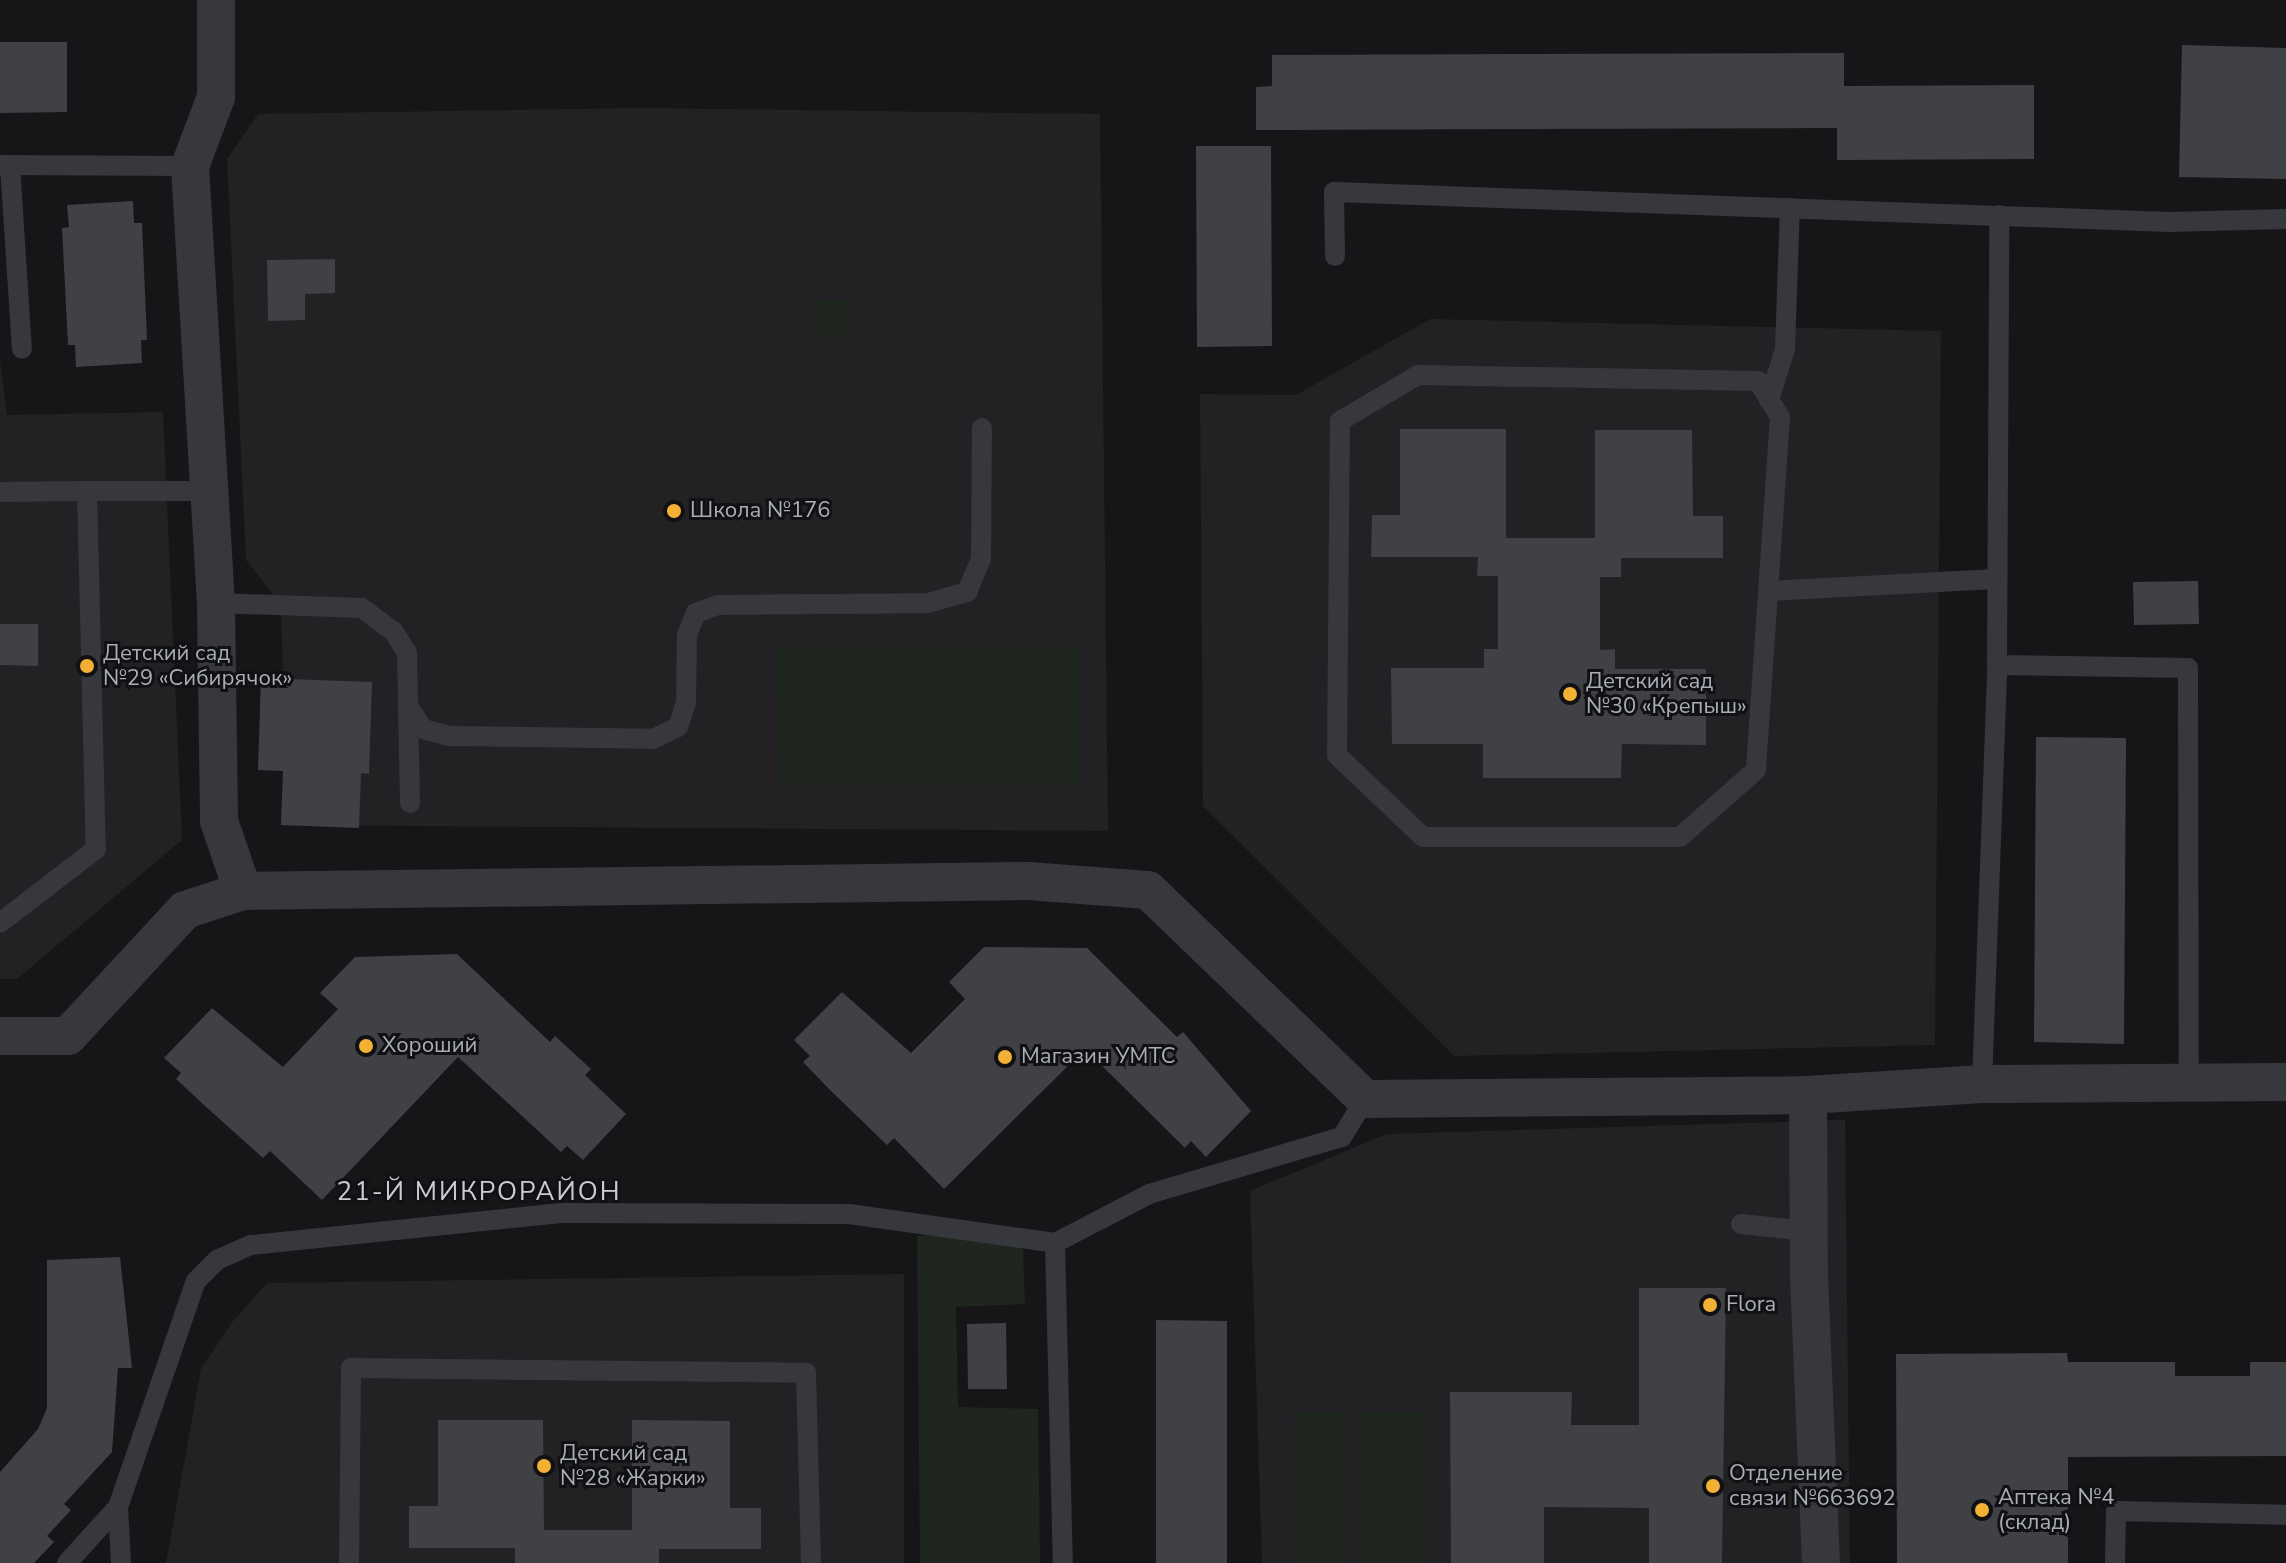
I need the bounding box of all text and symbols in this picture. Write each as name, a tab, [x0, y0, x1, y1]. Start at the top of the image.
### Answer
place label: Школа №176	[690, 498, 830, 524]
marker: Школа №176	[665, 502, 683, 520]
place label: Детский сад №29 «Сибирячок»	[103, 640, 292, 692]
marker: Детский сад №29 «Сибирячок»	[78, 657, 96, 675]
place label: Детский сад №30 «Крепыш»	[1586, 668, 1747, 720]
marker: Детский сад №30 «Крепыш»	[1561, 685, 1579, 703]
place label: Хороший	[382, 1033, 477, 1059]
marker: Хороший	[357, 1037, 375, 1055]
place label: Магазин УМТС	[1021, 1044, 1176, 1070]
marker: Магазин УМТС	[996, 1048, 1014, 1066]
district label: 21-Й МИКРОРАЙОН	[337, 1176, 621, 1208]
place label: Flora	[1726, 1292, 1776, 1318]
marker: Flora	[1701, 1296, 1719, 1314]
place label: Детский сад №28 «Жарки»	[560, 1440, 706, 1492]
marker: Детский сад №28 «Жарки»	[535, 1457, 553, 1475]
place label: Отделение связи №663692	[1729, 1460, 1896, 1512]
marker: Отделение связи №663692	[1704, 1477, 1722, 1495]
place label: Аптека №4 (склад)	[1998, 1484, 2115, 1536]
marker: Аптека №4 (склад)	[1973, 1501, 1991, 1519]

